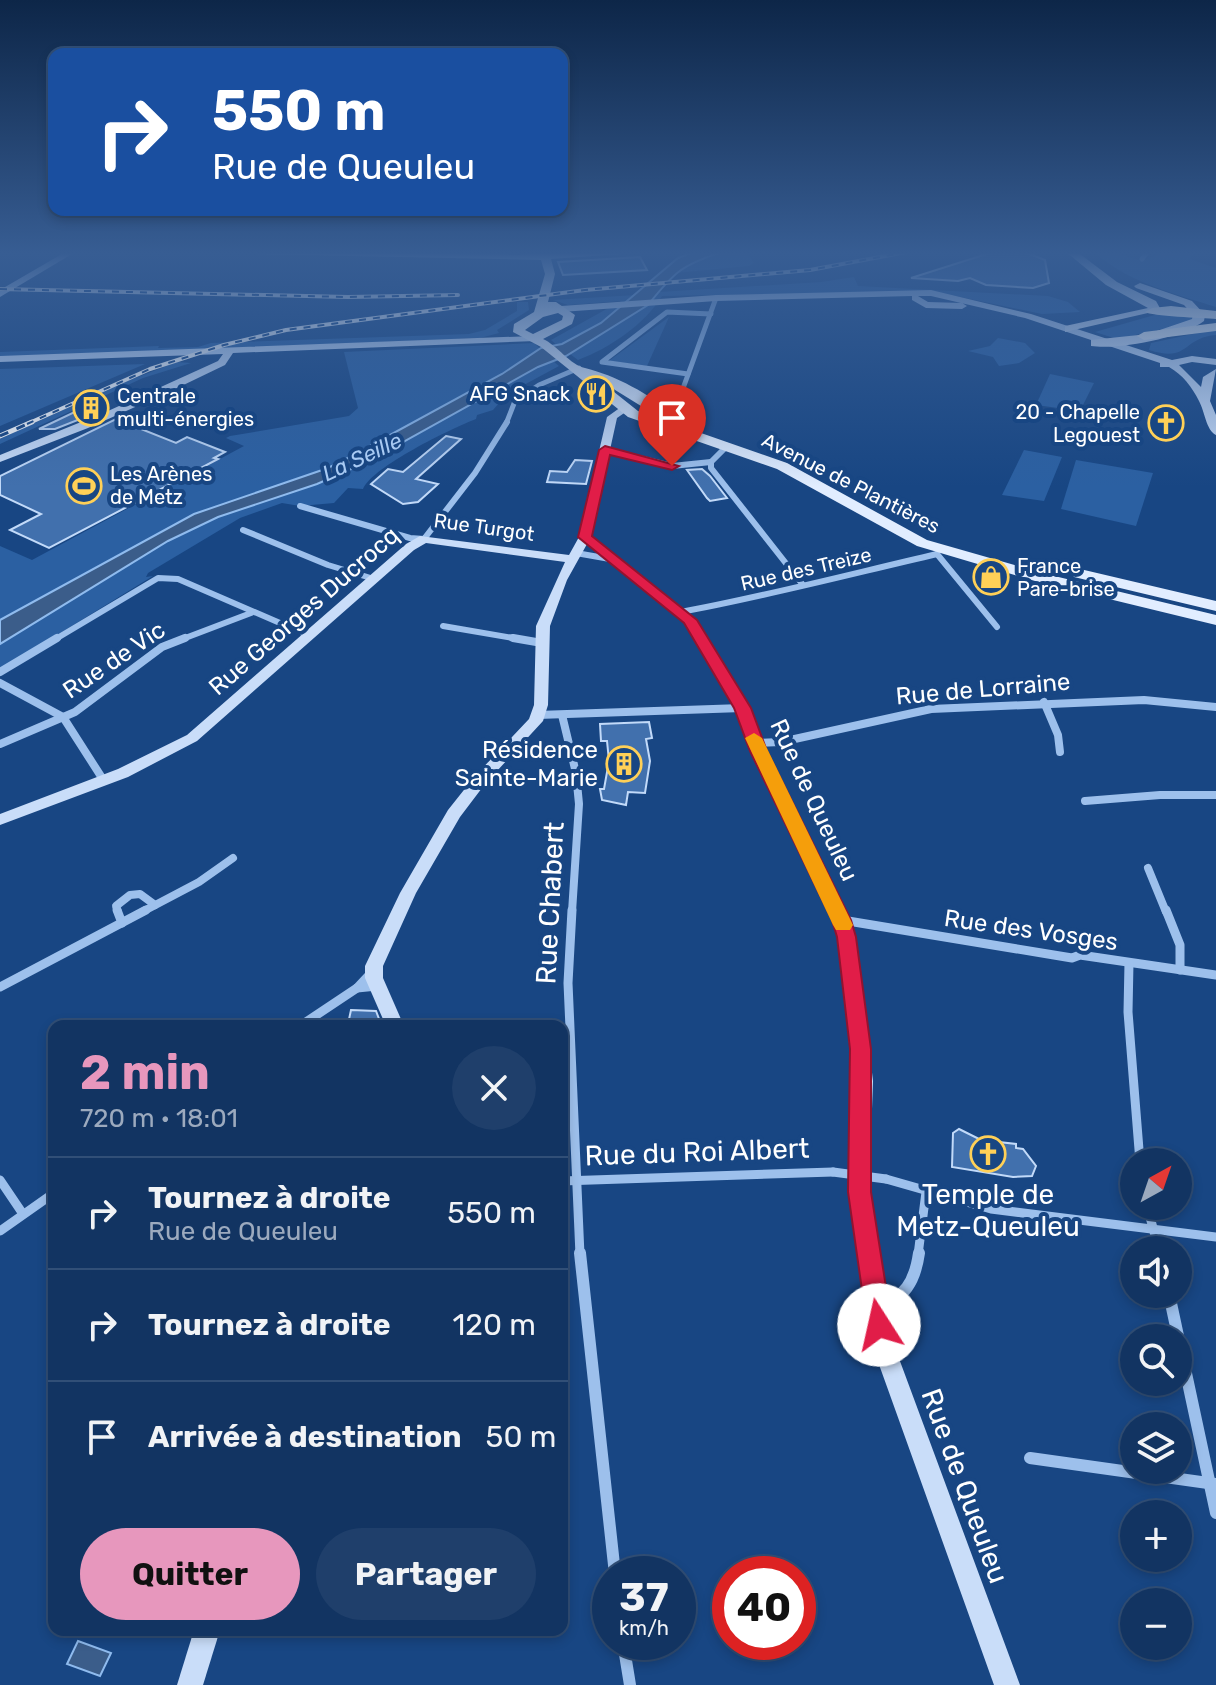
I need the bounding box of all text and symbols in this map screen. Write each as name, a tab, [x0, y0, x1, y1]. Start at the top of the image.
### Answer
text: 550 m	[212, 78, 386, 144]
icon: right	[80, 80, 184, 184]
text: Rue de Queuleu	[212, 145, 475, 188]
restaurant icon: AFG Snack	[577, 375, 615, 413]
place label: AFG Snack	[470, 382, 571, 406]
place label: Centrale multi-énergies	[117, 384, 254, 431]
pin	[638, 384, 706, 466]
building icon: Centrale multi-énergies	[72, 389, 110, 427]
icon: arrive	[650, 396, 694, 440]
place label: 20 - Chapelle Legouest	[1016, 400, 1140, 447]
church icon: 20 - Chapelle Legouest	[1147, 404, 1185, 442]
water label: La Seille	[318, 427, 406, 487]
street label: Avenue de Plantières	[758, 428, 944, 538]
place label: Les Arènes de Metz	[110, 462, 212, 509]
sports icon: Les Arènes de Metz	[65, 467, 103, 505]
street label: Rue Turgot	[432, 508, 536, 546]
street label: Rue Georges Ducrocq	[203, 521, 405, 701]
street label: Rue des Treize	[738, 542, 874, 596]
place label: France Pare-brise	[1017, 554, 1115, 601]
shop icon: France Pare-brise	[972, 558, 1010, 596]
street label: Rue de Vic	[58, 616, 170, 704]
street label: Rue de Lorraine	[895, 667, 1071, 711]
street label: Rue de Queuleu	[764, 715, 864, 885]
place label: Résidence Sainte-Marie	[455, 736, 598, 792]
building icon: Résidence Sainte-Marie	[605, 745, 643, 783]
street label: Rue Chabert	[529, 821, 571, 985]
street label: Rue des Vosges	[942, 904, 1120, 956]
text: 2 min	[80, 1044, 210, 1101]
button: close	[452, 1046, 536, 1130]
text: 720 m · 18:01	[80, 1103, 238, 1134]
street label: Rue du Roi Albert	[584, 1132, 810, 1172]
church icon: Temple de Metz-Queuleu	[969, 1135, 1007, 1173]
north arrow	[1120, 1148, 1192, 1220]
map controls	[1120, 1148, 1192, 1660]
place label: Temple de Metz-Queuleu	[896, 1178, 1080, 1243]
text: Tournez à droite	[148, 1180, 391, 1216]
icon: right	[80, 1191, 124, 1235]
text: 550 m	[447, 1195, 536, 1231]
text: Rue de Queuleu	[148, 1216, 338, 1247]
button: sound	[1120, 1236, 1192, 1308]
position arrow	[837, 1283, 921, 1367]
icon: right	[80, 1303, 124, 1347]
text: Tournez à droite	[148, 1307, 391, 1343]
text: 120 m	[452, 1307, 536, 1343]
button: search	[1120, 1324, 1192, 1396]
street label: Rue de Queuleu	[915, 1384, 1015, 1588]
button: layers	[1120, 1412, 1192, 1484]
icon: arrive	[80, 1415, 124, 1459]
text: Arrivée à destination	[148, 1419, 462, 1455]
text: 50 m	[486, 1419, 557, 1455]
button: +	[1120, 1500, 1192, 1572]
button: Quitter	[80, 1528, 300, 1620]
button: Partager	[316, 1528, 536, 1620]
speed limit sign: 40	[712, 1556, 816, 1660]
text: 37	[619, 1574, 669, 1621]
button: −	[1120, 1588, 1192, 1660]
text: km/h	[619, 1616, 669, 1640]

